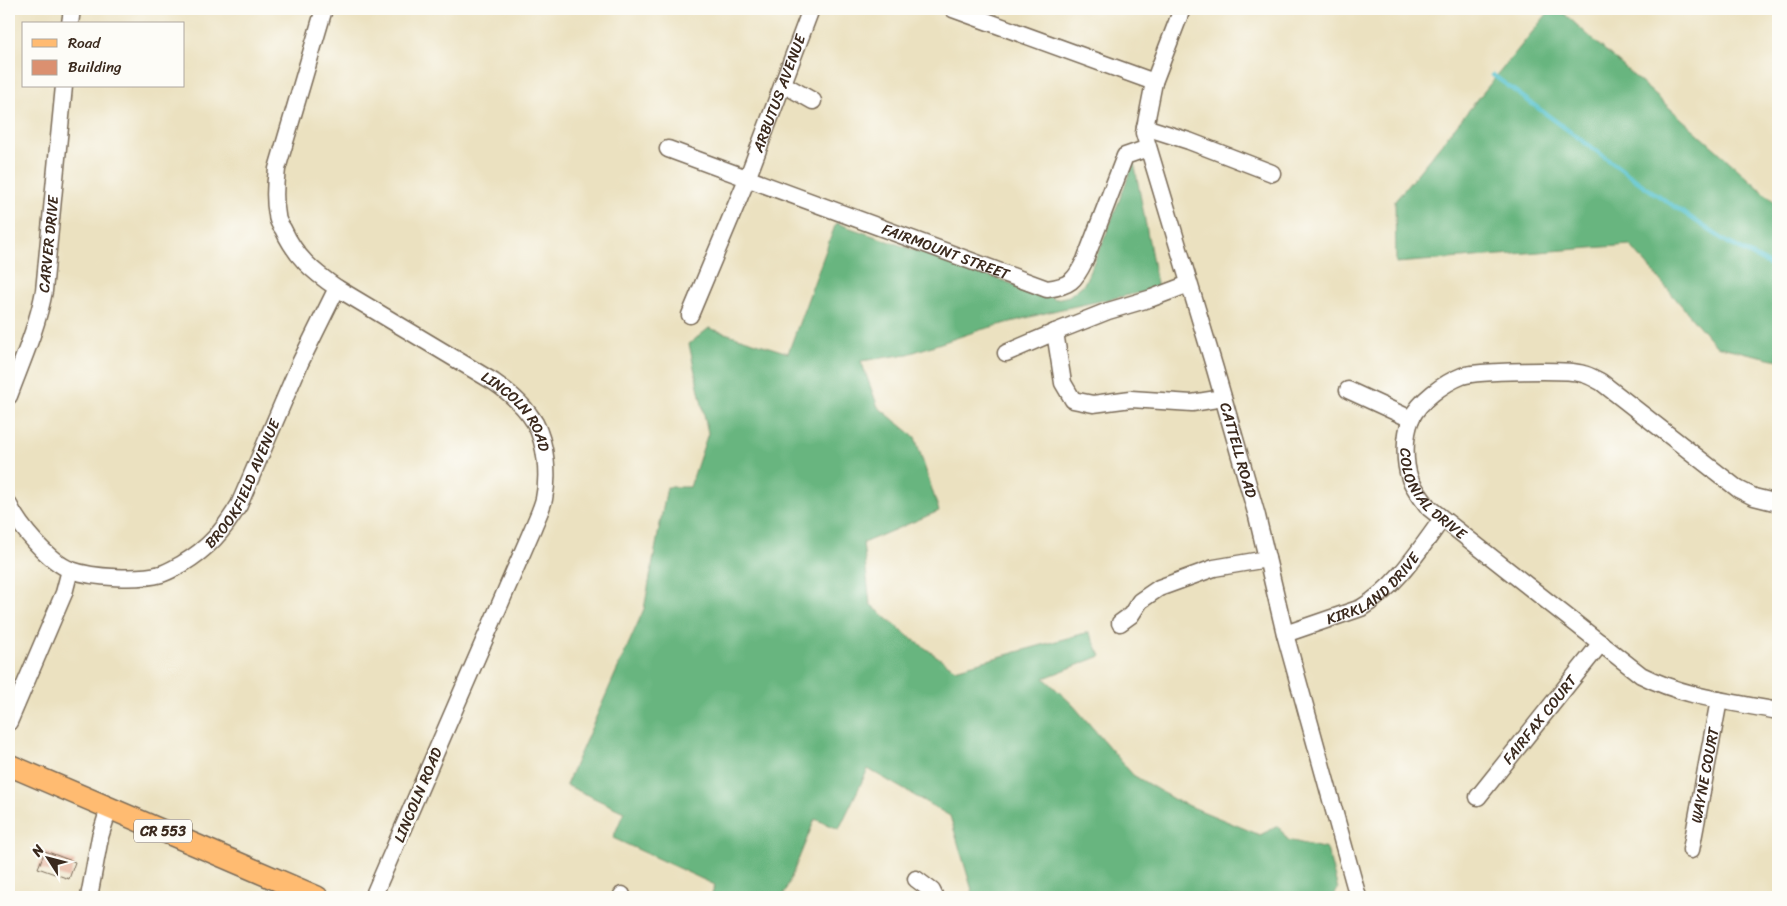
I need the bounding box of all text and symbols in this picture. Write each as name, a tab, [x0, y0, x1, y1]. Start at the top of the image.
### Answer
legend	[22, 22, 185, 88]
street label: ARBUTUS AVENUE	[745, 29, 814, 157]
text: Road	[68, 30, 101, 56]
text: Building	[68, 54, 122, 80]
street label: CARVER DRIVE	[31, 193, 66, 294]
street label: FAIRMOUNT STREET	[878, 216, 1015, 288]
street label: LINCOLN ROAD	[476, 364, 557, 454]
street label: CATTELL ROAD	[1212, 399, 1264, 501]
street label: BROOKFIELD AVENUE	[198, 413, 288, 555]
street label: COLONIAL DRIVE	[1393, 448, 1474, 547]
street label: KIRKLAND DRIVE	[1323, 545, 1428, 632]
street label: FAIRFAX COURT	[1496, 668, 1585, 770]
street label: WAYNE COURT	[1683, 724, 1727, 825]
street label: LINCOLN ROAD	[386, 743, 450, 847]
road number: CR 553	[134, 819, 192, 842]
north arrow	[22, 834, 72, 884]
text: N	[24, 839, 51, 863]

